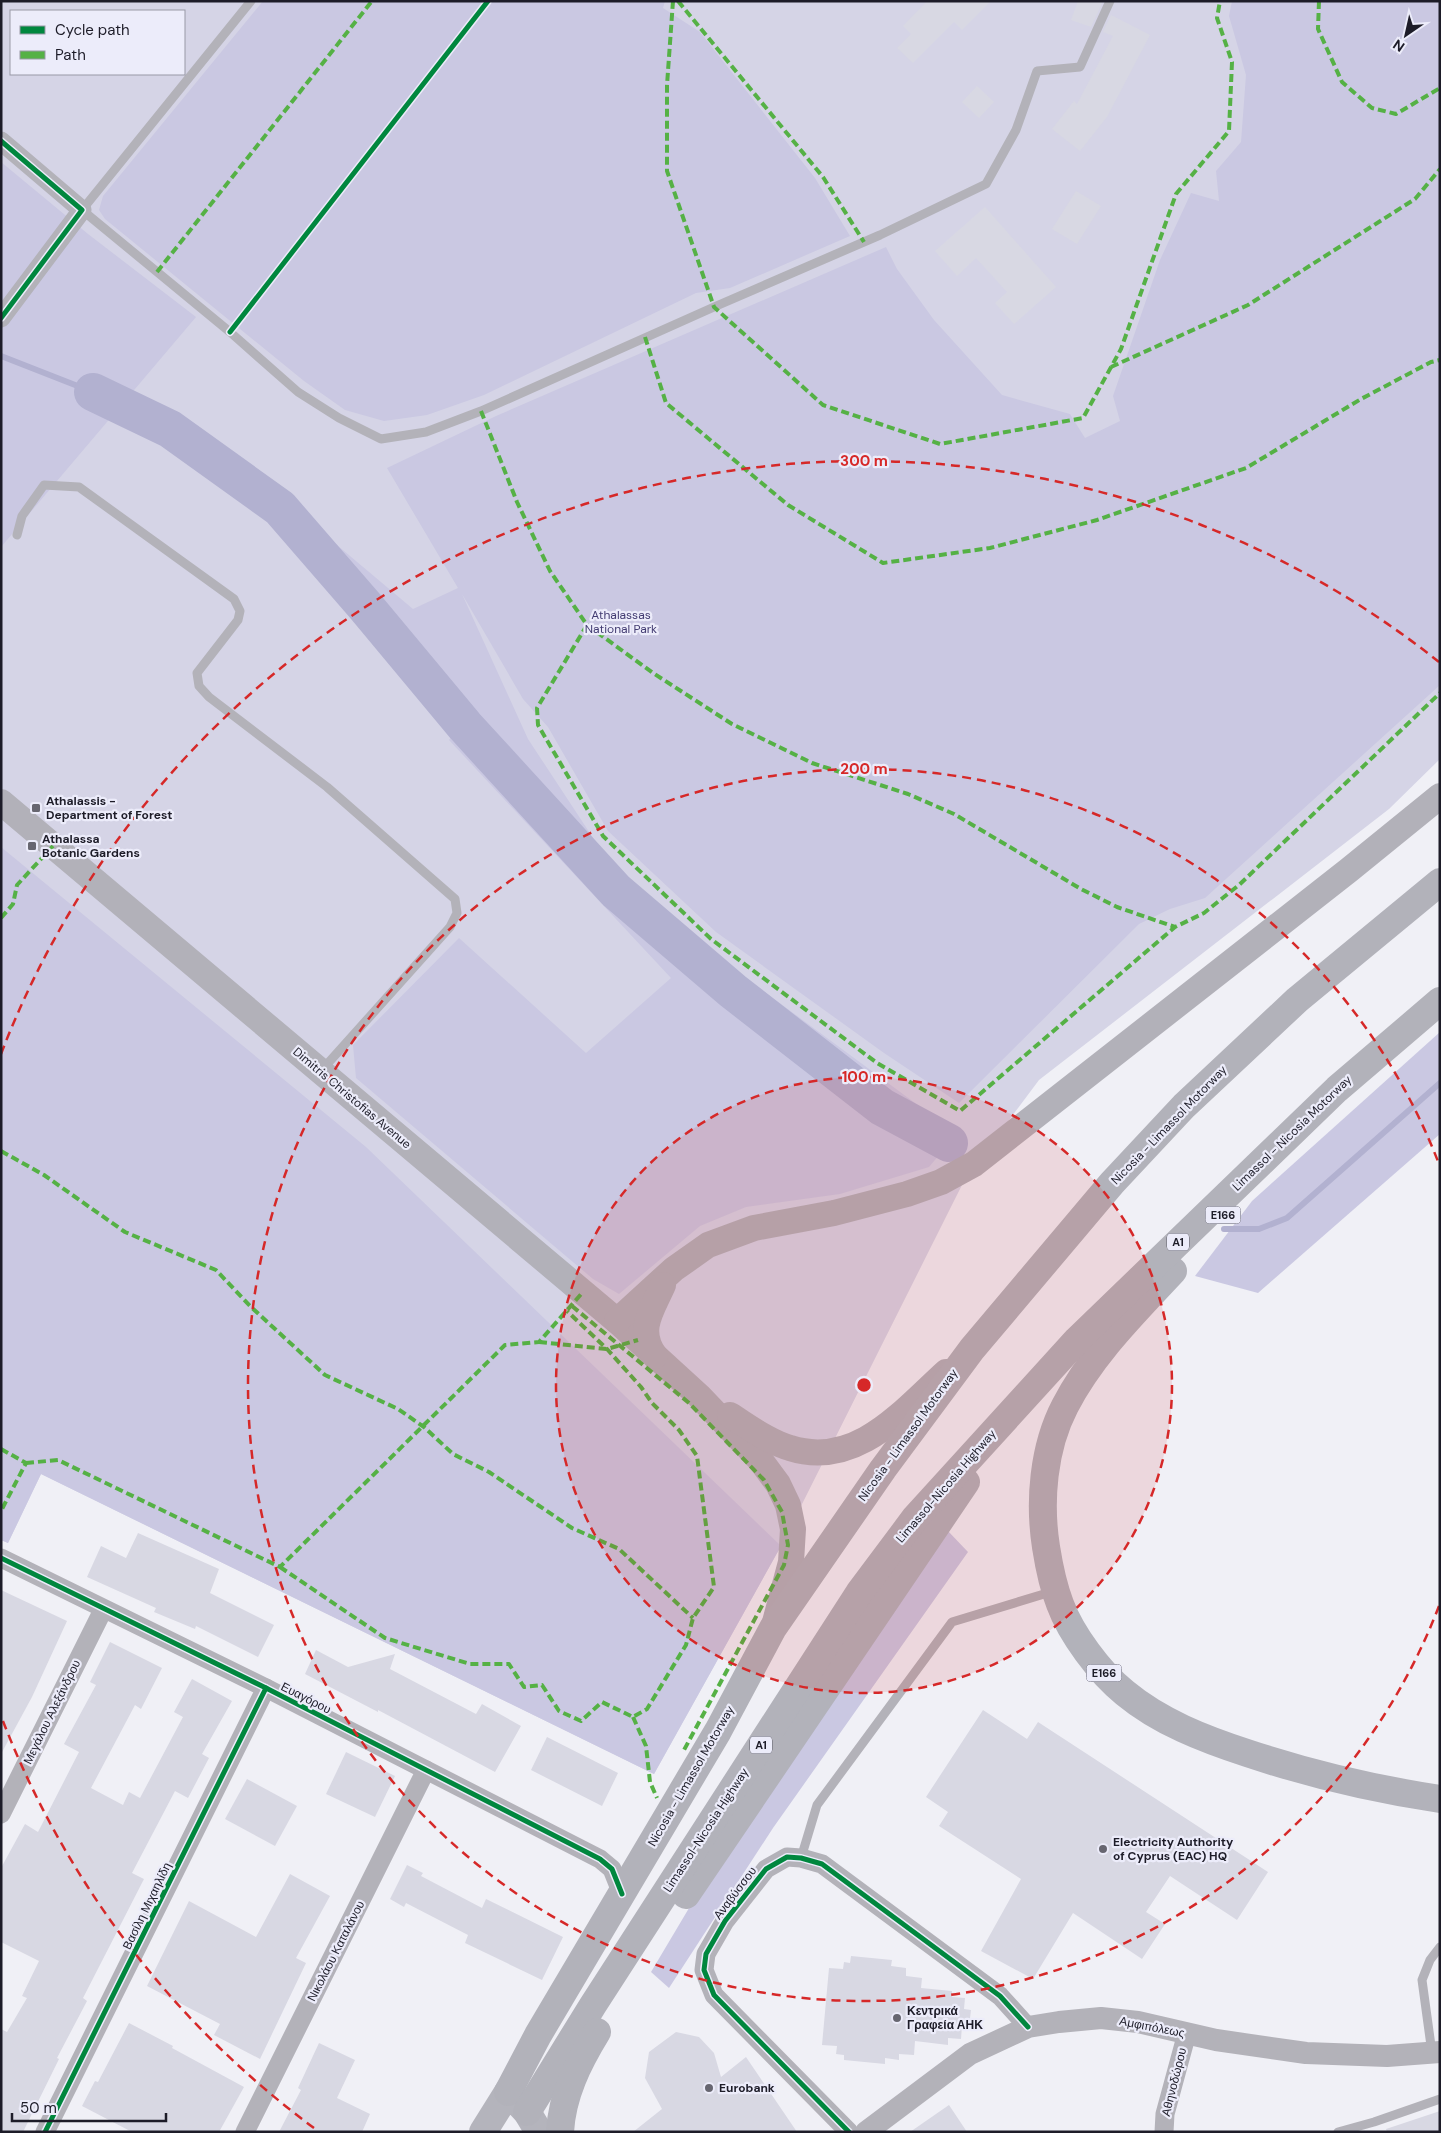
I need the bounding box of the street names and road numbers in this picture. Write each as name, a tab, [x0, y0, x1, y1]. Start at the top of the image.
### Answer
street label: Dimitris Christofias Avenue	[290, 1044, 415, 1152]
street label: Nicosia - Limassol Motorway	[1108, 1062, 1231, 1188]
street label: Limassol - Nicosia Motorway	[1229, 1071, 1355, 1194]
road number: E166	[1206, 1206, 1240, 1224]
road number: A1	[1167, 1234, 1189, 1250]
street label: Nicosia - Limassol Motorway	[855, 1365, 962, 1504]
street label: Limassol-Nicosia Highway	[892, 1426, 1000, 1546]
street label: Μεγάλου Αλεξάνδρου	[20, 1657, 84, 1767]
road number: E166	[1086, 1665, 1122, 1682]
street label: Ευαγόρου	[278, 1679, 334, 1717]
street label: Nicosia - Limassol Motorway	[644, 1702, 738, 1849]
road number: A1	[750, 1736, 772, 1754]
street label: Limassol-Nicosia Highway	[660, 1765, 752, 1895]
street label: Βασίλη Μιχαηλίδη	[119, 1860, 175, 1952]
street label: Αναβύσσου	[710, 1863, 760, 1923]
street label: Νικολάου Καταλάνου	[304, 1898, 368, 2004]
street label: Αμφιπόλεως	[1118, 2013, 1186, 2041]
street label: Αθηνοδώρου	[1158, 2046, 1190, 2118]

